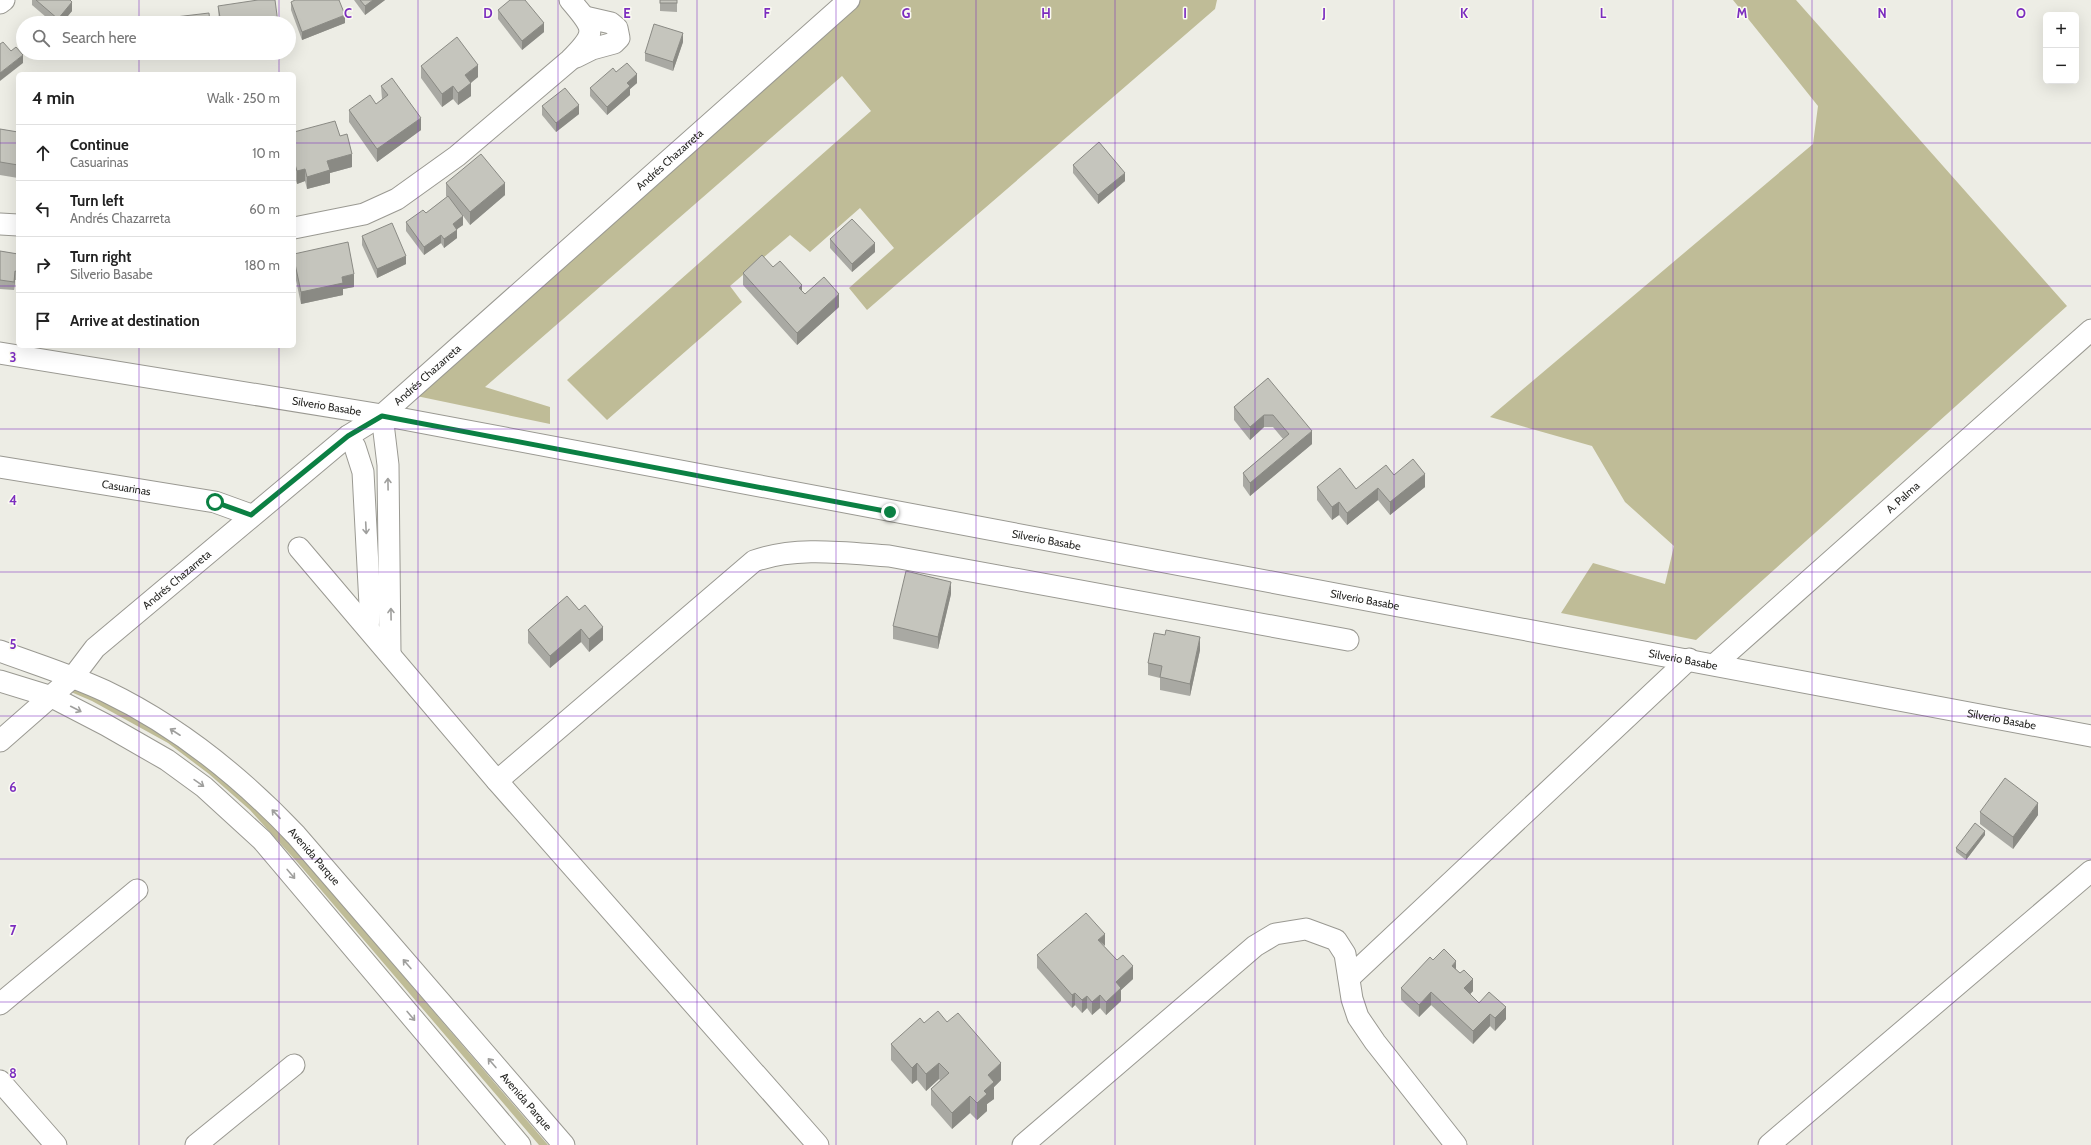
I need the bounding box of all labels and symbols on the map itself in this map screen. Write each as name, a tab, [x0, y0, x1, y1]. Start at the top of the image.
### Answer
text: C	[344, 5, 352, 21]
text: D	[483, 5, 493, 21]
text: E	[623, 5, 631, 21]
text: F	[764, 5, 771, 21]
text: G	[902, 5, 911, 21]
text: H	[1041, 5, 1051, 21]
text: I	[1183, 5, 1187, 21]
text: J	[1321, 5, 1326, 21]
text: K	[1460, 5, 1469, 21]
text: L	[1600, 5, 1607, 21]
text: M	[1737, 5, 1748, 21]
text: N	[1877, 5, 1887, 21]
text: O	[2016, 5, 2026, 21]
street label: Andrés Chazarreta	[633, 126, 706, 193]
street label: Andrés Chazarreta	[391, 341, 464, 408]
text: 3	[9, 349, 17, 365]
street label: Silverio Basabe	[291, 394, 363, 419]
street label: Casuarinas	[101, 477, 152, 499]
one-way arrow	[385, 478, 392, 491]
street label: A. Palma	[1883, 478, 1923, 516]
text: 4	[9, 492, 17, 508]
route start	[206, 493, 224, 511]
route end	[881, 503, 899, 521]
one-way arrow	[362, 521, 370, 534]
street label: Silverio Basabe	[1011, 526, 1082, 553]
street label: Andrés Chazarreta	[140, 546, 214, 612]
street label: Silverio Basabe	[1329, 586, 1401, 613]
one-way arrow	[387, 608, 394, 621]
text: 5	[10, 636, 17, 652]
street label: Silverio Basabe	[1648, 646, 1719, 673]
one-way arrow	[69, 706, 81, 713]
street label: Silverio Basabe	[1966, 706, 2038, 733]
one-way arrow	[170, 728, 181, 736]
text: 6	[9, 779, 17, 795]
one-way arrow	[193, 779, 204, 787]
one-way arrow	[271, 809, 280, 819]
street label: Avenida Parque	[285, 824, 343, 888]
one-way arrow	[287, 869, 296, 880]
text: 7	[10, 922, 17, 938]
one-way arrow	[403, 959, 412, 969]
one-way arrow	[407, 1011, 416, 1022]
one-way arrow	[488, 1057, 497, 1068]
text: 8	[9, 1065, 17, 1081]
street label: Avenida Parque	[497, 1070, 555, 1133]

